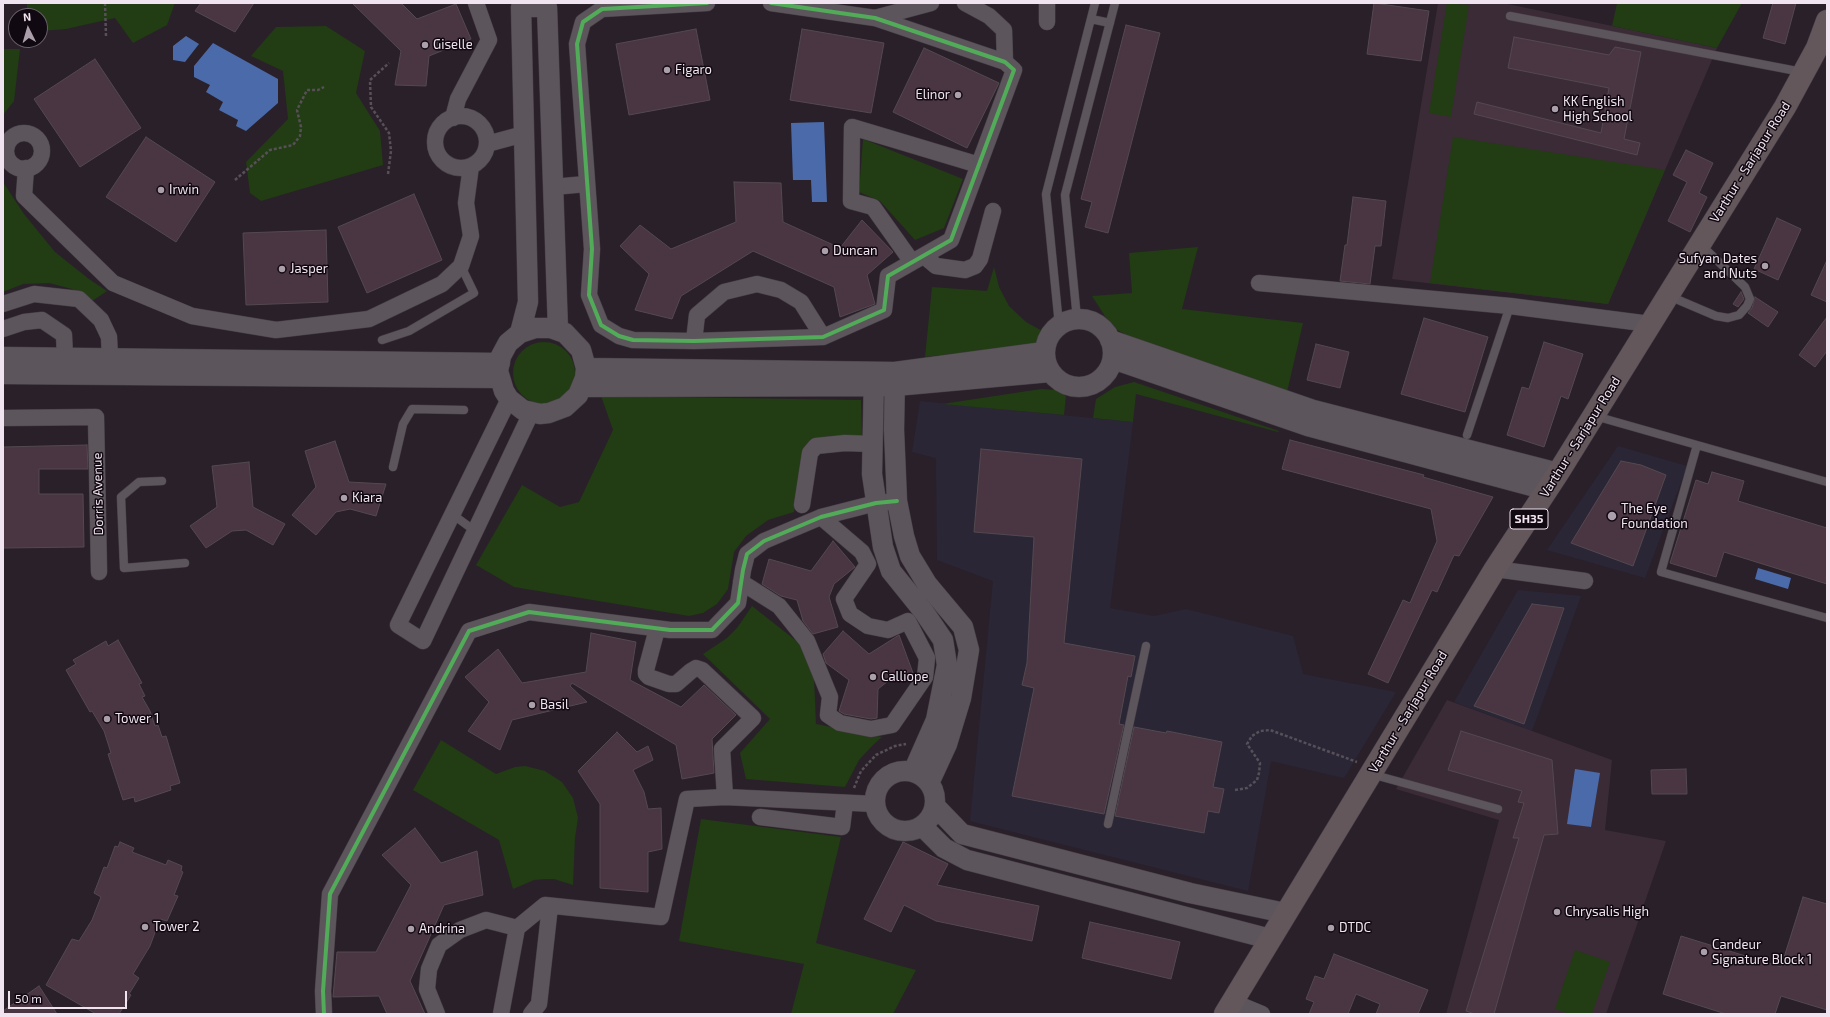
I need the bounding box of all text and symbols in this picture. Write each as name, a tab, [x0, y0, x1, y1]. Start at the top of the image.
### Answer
north arrow	[8, 8, 48, 48]
text: N	[22, 10, 32, 23]
place label: Giselle	[433, 37, 473, 53]
marker: Giselle	[420, 40, 430, 50]
place label: Figaro	[675, 62, 712, 78]
marker: Figaro	[662, 65, 672, 75]
place label: Elinor	[915, 87, 950, 103]
marker: Elinor	[953, 90, 963, 100]
place label: KK English High School	[1563, 94, 1632, 125]
street label: Varthur - Sarjapur Road	[1706, 99, 1794, 225]
marker: KK English High School	[1550, 104, 1560, 114]
place label: Irwin	[169, 182, 199, 198]
marker: Irwin	[156, 185, 166, 195]
place label: Duncan	[833, 243, 878, 259]
marker: Duncan	[820, 246, 830, 256]
place label: Sufyan Dates and Nuts	[1679, 251, 1757, 282]
place label: Jasper	[290, 261, 328, 277]
marker: Sufyan Dates and Nuts	[1760, 261, 1770, 271]
marker: Jasper	[277, 264, 287, 274]
street label: Varthur - Sarjapur Road	[1536, 374, 1624, 500]
street label: Dorris Avenue	[89, 453, 107, 535]
place label: Kiara	[352, 490, 382, 506]
marker: Kiara	[339, 493, 349, 503]
place label: The Eye Foundation	[1621, 501, 1688, 532]
road number: SH35	[1510, 509, 1548, 529]
marker: The Eye Foundation	[1606, 510, 1618, 522]
street label: Varthur - Sarjapur Road	[1365, 648, 1451, 776]
place label: Calliope	[881, 669, 928, 685]
marker: Calliope	[868, 672, 878, 682]
place label: Basil	[540, 697, 569, 713]
marker: Basil	[527, 700, 537, 710]
place label: Tower 1	[115, 711, 159, 727]
marker: Tower 1	[102, 714, 112, 724]
place label: Chrysalis High	[1565, 904, 1649, 920]
marker: Chrysalis High	[1552, 907, 1562, 917]
place label: Tower 2	[153, 919, 200, 935]
place label: DTDC	[1339, 920, 1371, 936]
place label: Andrina	[419, 921, 465, 937]
marker: Tower 2	[140, 922, 150, 932]
marker: DTDC	[1326, 923, 1336, 933]
marker: Andrina	[406, 924, 416, 934]
place label: Candeur Signature Block 1	[1712, 937, 1812, 968]
marker: Candeur Signature Block 1	[1699, 947, 1709, 957]
scale bar	[10, 983, 129, 1009]
text: 50 m	[15, 991, 42, 1005]

